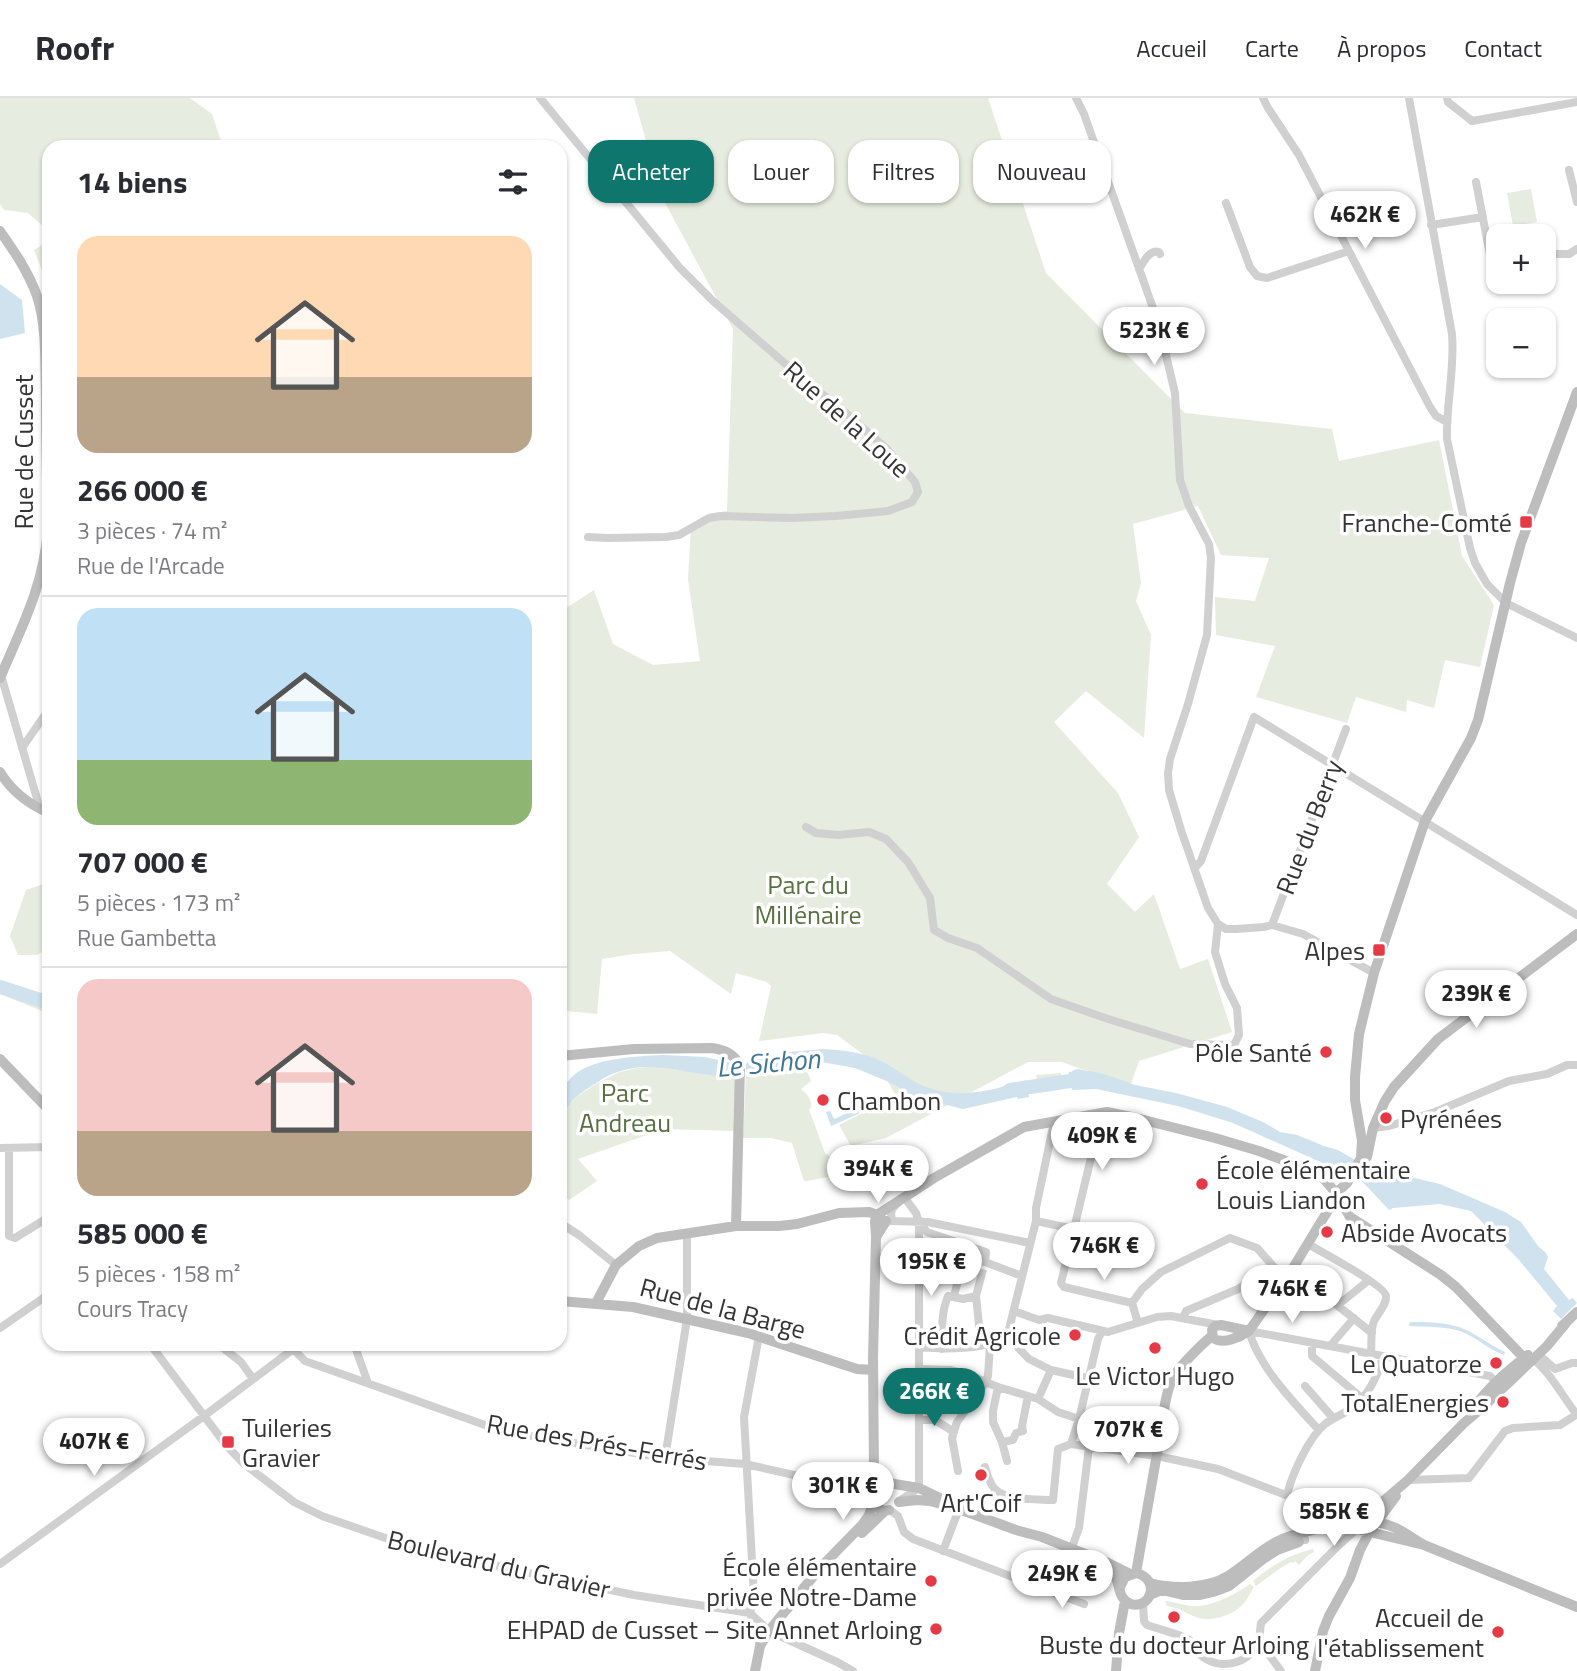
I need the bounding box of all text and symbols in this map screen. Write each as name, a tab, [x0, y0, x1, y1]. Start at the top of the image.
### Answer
text: Roofr	[35, 23, 114, 73]
text: Accueil	[1136, 30, 1207, 66]
text: Carte	[1245, 30, 1299, 66]
text: À propos	[1337, 30, 1426, 66]
text: Contact	[1464, 30, 1542, 66]
chip: Acheter	[588, 140, 714, 203]
chip: Louer	[728, 140, 834, 203]
chip: Filtres	[848, 140, 959, 203]
chip: Nouveau	[973, 140, 1111, 203]
text: 14 biens	[77, 159, 187, 205]
icon: filters	[494, 163, 532, 201]
pin: 462K €	[1308, 192, 1422, 251]
text: 462K €	[1330, 196, 1400, 231]
map controls	[1486, 224, 1556, 378]
button: +	[1486, 224, 1556, 294]
icon: home	[242, 282, 368, 408]
pin: 523K €	[1097, 308, 1211, 367]
button: −	[1486, 308, 1556, 378]
text: 523K €	[1119, 312, 1189, 347]
street label: Rue de la Loue	[775, 351, 919, 487]
street label: Rue de Cusset	[4, 374, 43, 530]
text: 266 000 €	[77, 467, 208, 513]
place label: Franche-Comté	[1342, 503, 1512, 542]
text: 3 pièces · 74 m²	[77, 513, 228, 548]
marker: Franche-Comté	[1518, 514, 1534, 530]
text: Rue de l'Arcade	[77, 548, 225, 583]
icon: home	[242, 654, 368, 780]
street label: Rue du Berry	[1265, 754, 1353, 900]
text: 707 000 €	[77, 839, 208, 885]
park label: Parc du Millénaire	[754, 865, 862, 934]
text: 5 pièces · 173 m²	[77, 885, 240, 920]
text: Rue Gambetta	[77, 920, 216, 955]
place label: Alpes	[1305, 931, 1365, 970]
marker: Alpes	[1371, 942, 1387, 958]
pin: 239K €	[1419, 970, 1533, 1030]
text: 239K €	[1441, 975, 1511, 1010]
icon: home	[242, 1025, 368, 1151]
place label: Pôle Santé	[1195, 1033, 1312, 1072]
water label: Le Sichon	[714, 1036, 823, 1088]
marker: Pôle Santé	[1318, 1044, 1334, 1060]
park label: Parc Andreau	[579, 1073, 671, 1142]
place label: Chambon	[837, 1081, 941, 1120]
marker: Chambon	[815, 1092, 831, 1108]
place label: Pyrénées	[1400, 1099, 1502, 1138]
marker: Pyrénées	[1378, 1110, 1394, 1126]
pin: 409K €	[1045, 1112, 1159, 1172]
text: 409K €	[1067, 1117, 1137, 1152]
pin: 394K €	[821, 1146, 935, 1205]
text: 394K €	[843, 1150, 913, 1185]
place label: École élémentaire Louis Liandon	[1216, 1150, 1411, 1219]
marker: École élémentaire Louis Liandon	[1194, 1176, 1210, 1192]
text: 585 000 €	[77, 1210, 208, 1256]
place label: Abside Avocats	[1341, 1213, 1507, 1252]
pin: 746K €	[1047, 1222, 1161, 1282]
marker: Abside Avocats	[1319, 1224, 1335, 1240]
text: 746K €	[1069, 1227, 1139, 1262]
pin: 195K €	[874, 1238, 988, 1298]
text: 195K €	[896, 1243, 966, 1278]
text: 5 pièces · 158 m²	[77, 1256, 240, 1291]
pin: 746K €	[1235, 1266, 1349, 1325]
street label: Rue de la Barge	[636, 1267, 810, 1349]
text: 746K €	[1257, 1270, 1327, 1305]
text: Cours Tracy	[77, 1291, 188, 1326]
place label: Crédit Agricole	[903, 1316, 1061, 1355]
marker: Crédit Agricole	[1067, 1327, 1083, 1343]
marker: Le Victor Hugo	[1147, 1340, 1163, 1356]
place label: Le Quatorze	[1350, 1344, 1482, 1383]
marker: Le Quatorze	[1488, 1355, 1504, 1371]
place label: Le Victor Hugo	[1075, 1356, 1235, 1395]
pin: 266K €	[877, 1368, 991, 1428]
text: 266K €	[899, 1373, 969, 1408]
place label: TotalEnergies	[1341, 1383, 1489, 1422]
marker: TotalEnergies	[1495, 1394, 1511, 1410]
street label: Rue des Prés-Ferrés	[484, 1403, 710, 1481]
pin: 707K €	[1071, 1406, 1185, 1466]
place label: Tuileries Gravier	[242, 1408, 332, 1477]
text: 707K €	[1093, 1411, 1163, 1446]
pin: 407K €	[37, 1418, 151, 1478]
text: 407K €	[59, 1423, 129, 1458]
marker: Tuileries Gravier	[220, 1434, 236, 1450]
pin: 301K €	[786, 1462, 900, 1522]
text: 301K €	[808, 1467, 878, 1502]
marker: Art'Coif	[973, 1467, 989, 1483]
place label: Art'Coif	[941, 1483, 1022, 1522]
pin: 585K €	[1277, 1488, 1391, 1548]
text: 585K €	[1299, 1493, 1369, 1528]
street label: Boulevard du Gravier	[384, 1519, 614, 1609]
place label: École élémentaire privée Notre-Dame	[706, 1547, 917, 1616]
pin: 249K €	[1005, 1550, 1119, 1610]
text: 249K €	[1027, 1555, 1097, 1590]
marker: École élémentaire privée Notre-Dame	[923, 1573, 939, 1589]
place label: Accueil de l'établissement	[1317, 1598, 1484, 1667]
marker: Buste du docteur Arloing	[1166, 1609, 1182, 1625]
place label: EHPAD de Cusset – Site Annet Arloing	[507, 1610, 922, 1649]
marker: EHPAD de Cusset – Site Annet Arloing	[928, 1621, 944, 1637]
marker: Accueil de l'établissement	[1490, 1624, 1506, 1640]
place label: Buste du docteur Arloing	[1039, 1625, 1309, 1664]

